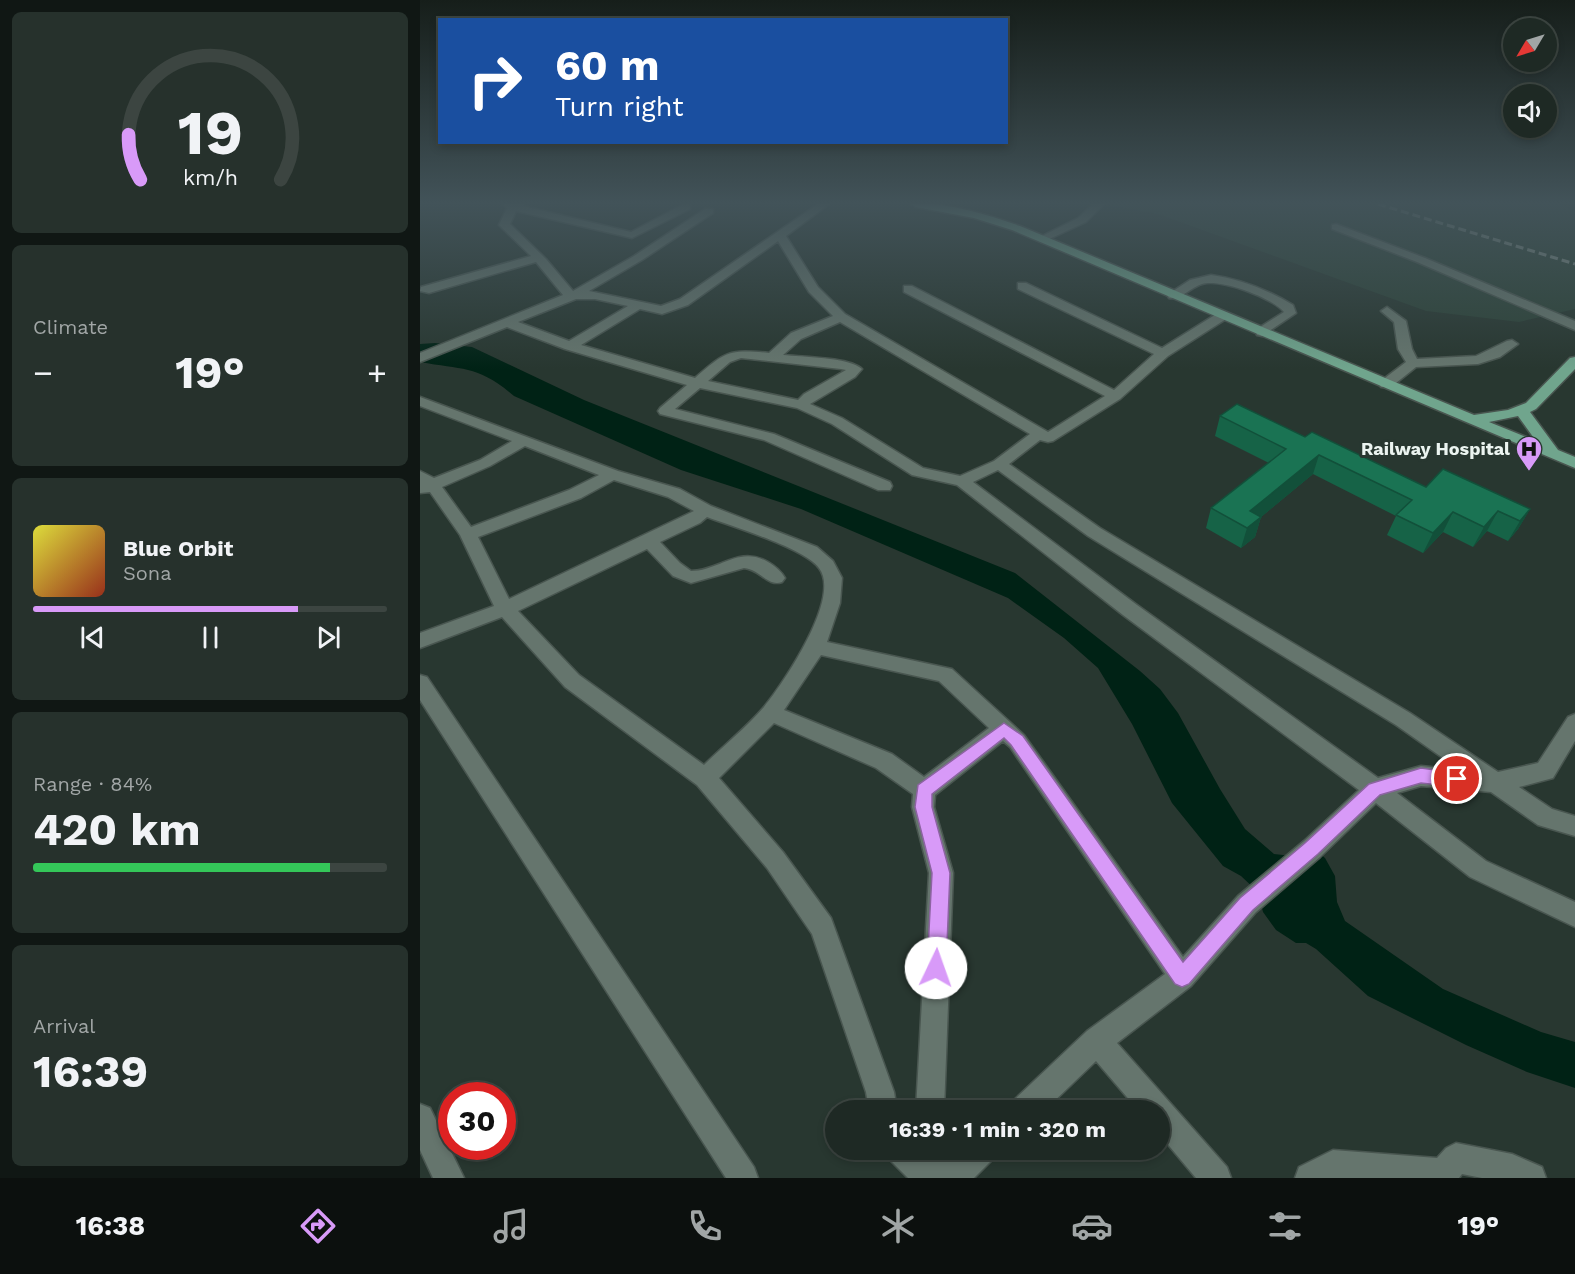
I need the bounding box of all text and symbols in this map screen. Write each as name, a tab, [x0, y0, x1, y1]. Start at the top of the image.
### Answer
north arrow	[1503, 18, 1557, 72]
map controls	[1503, 18, 1557, 138]
text: 60 m	[555, 41, 659, 90]
icon: right	[456, 42, 534, 120]
button: sound	[1503, 84, 1557, 138]
text: Turn right	[555, 91, 684, 123]
text: 19	[177, 96, 243, 169]
text: km/h	[182, 165, 238, 190]
text: Climate	[33, 315, 108, 339]
text: 19°	[175, 346, 245, 399]
text: −	[33, 353, 53, 392]
text: +	[367, 353, 387, 392]
hospital icon: Railway Hospital	[1514, 434, 1544, 472]
place label: Railway Hospital	[1361, 438, 1510, 459]
text: Blue Orbit	[123, 536, 233, 561]
text: Sona	[123, 561, 172, 585]
icon: previous	[76, 621, 109, 654]
icon: pause	[194, 621, 227, 654]
icon: next	[312, 621, 345, 654]
pin	[1431, 753, 1482, 804]
icon: arrive	[1440, 762, 1473, 795]
text: Range · 84%	[33, 772, 152, 796]
text: 420 km	[33, 803, 201, 856]
position arrow	[904, 936, 968, 1000]
text: Arrival	[33, 1014, 95, 1038]
text: 16:39	[33, 1045, 148, 1098]
speed limit sign: 30	[438, 1082, 516, 1160]
text: 16:39 · 1 min · 320 m	[889, 1117, 1106, 1142]
icon: directions	[297, 1205, 339, 1247]
icon: music	[490, 1205, 532, 1247]
icon: phone	[684, 1205, 726, 1247]
icon: climate	[877, 1205, 919, 1247]
icon: car	[1071, 1205, 1113, 1247]
icon: filters	[1264, 1205, 1306, 1247]
text: 16:38	[76, 1210, 145, 1242]
text: 19°	[1458, 1210, 1499, 1242]

